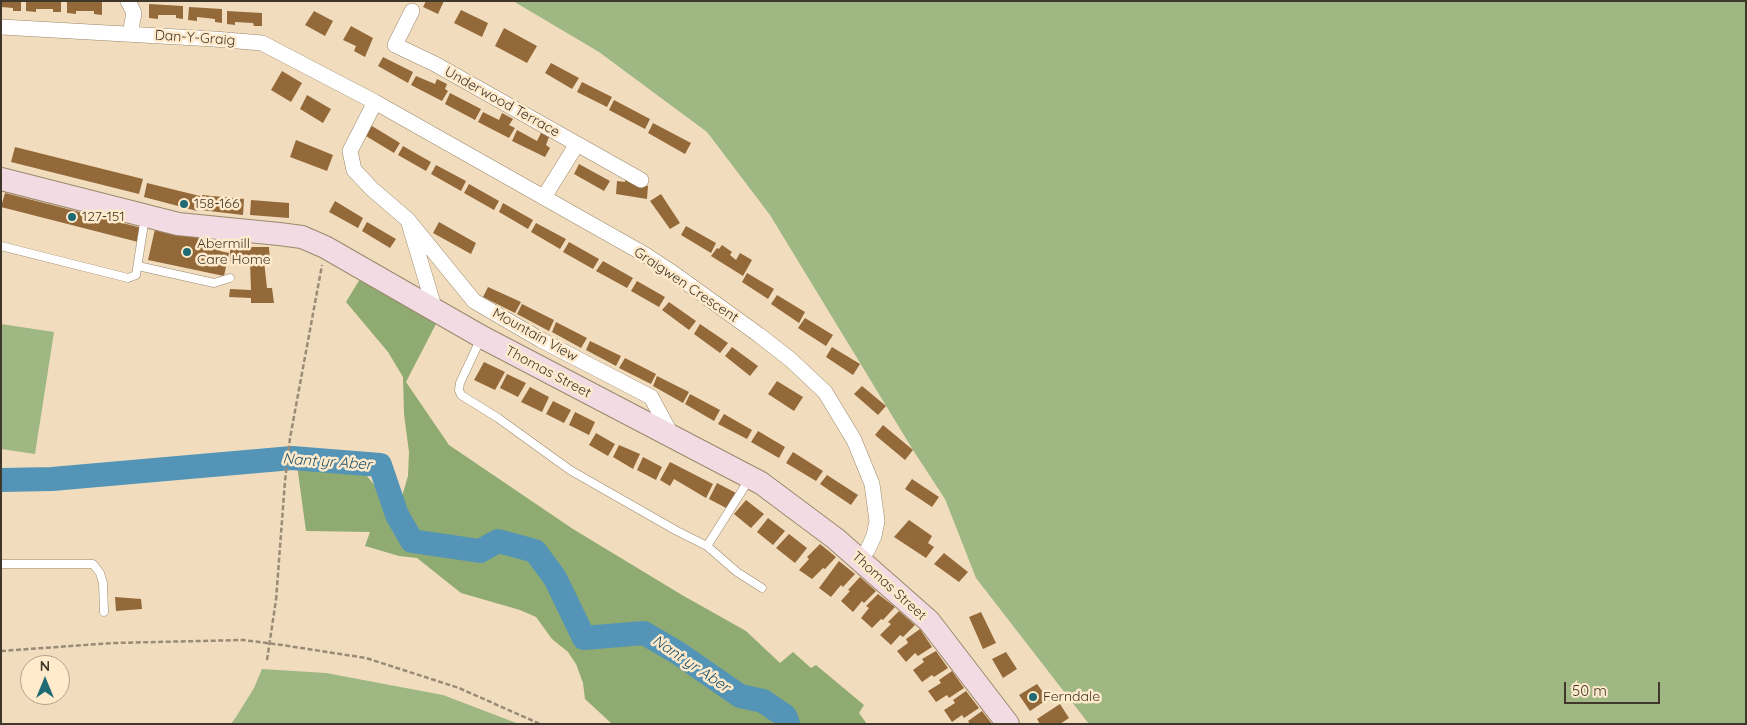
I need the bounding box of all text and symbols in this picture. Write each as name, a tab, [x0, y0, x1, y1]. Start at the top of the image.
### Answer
street label: Dan-Y-Graig	[154, 27, 236, 49]
street label: Underwood Terrace	[441, 63, 563, 141]
place label: 158-166	[194, 196, 239, 212]
marker: 158-166	[178, 198, 190, 210]
place label: 127-151	[82, 209, 125, 225]
marker: 127-151	[66, 211, 78, 223]
place label: Abermill Care Home	[197, 236, 271, 268]
street label: Graigwen Crescent	[631, 244, 741, 326]
marker: Abermill Care Home	[181, 246, 193, 258]
street label: Mountain View	[489, 305, 581, 365]
street label: Thomas Street	[502, 342, 594, 402]
water label: Nant yr Aber	[282, 450, 372, 474]
street label: Thomas Street	[848, 548, 930, 624]
water label: Nant yr Aber	[649, 632, 733, 696]
north arrow	[20, 655, 70, 705]
text: N	[40, 657, 50, 675]
scale bar	[1567, 672, 1663, 704]
text: 50 m	[1572, 681, 1607, 700]
place label: Ferndale	[1043, 689, 1100, 705]
marker: Ferndale	[1027, 691, 1039, 703]

